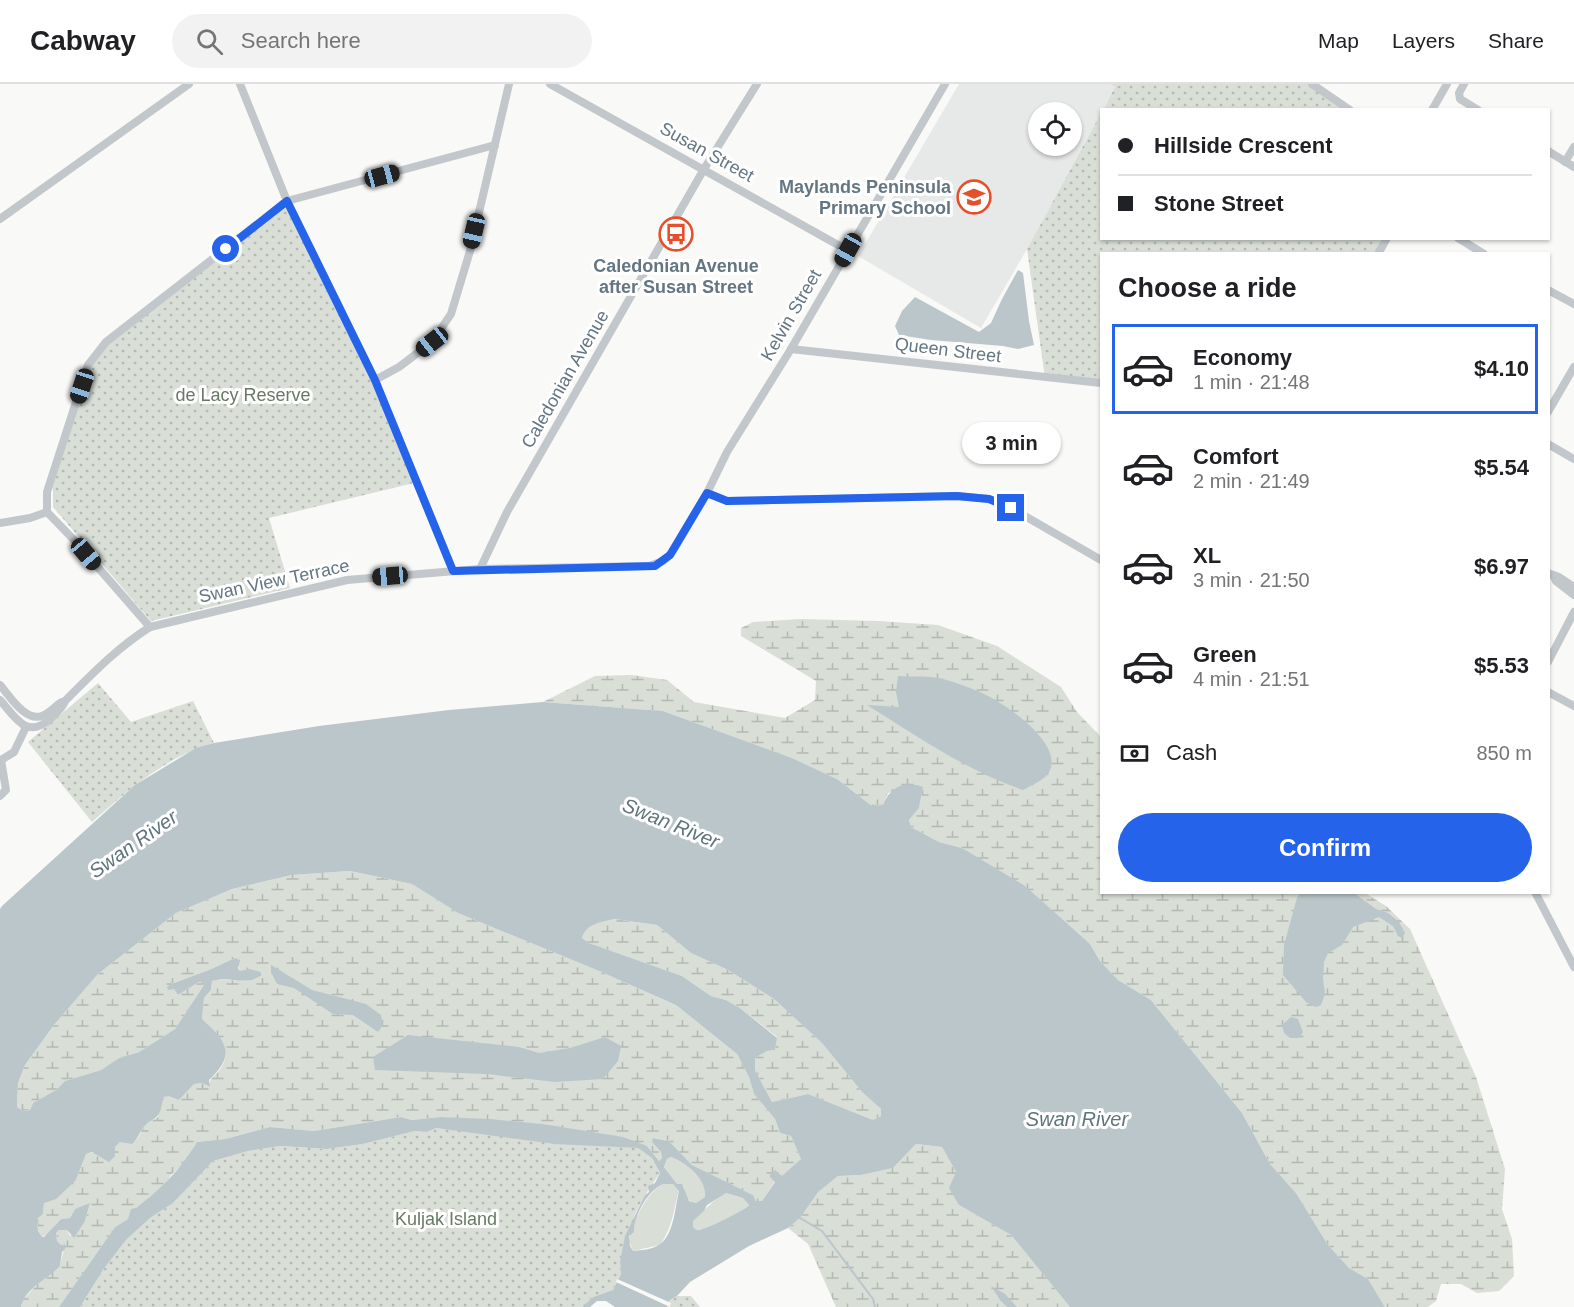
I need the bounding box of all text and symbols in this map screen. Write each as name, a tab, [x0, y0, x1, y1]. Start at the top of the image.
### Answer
search box	[172, 14, 592, 68]
text: Cabway	[30, 25, 136, 56]
icon: search	[193, 25, 226, 58]
text: Search here	[241, 28, 361, 53]
text: Map	[1318, 29, 1359, 52]
text: Layers	[1392, 29, 1455, 52]
text: Share	[1488, 29, 1544, 52]
map controls	[1028, 102, 1082, 156]
button: locate	[1028, 102, 1082, 156]
street label: Susan Street	[657, 118, 757, 186]
text: Hillside Crescent	[1154, 133, 1333, 158]
car	[362, 163, 402, 189]
place label: Maylands Peninsula Primary School	[779, 177, 952, 218]
school or university icon: Maylands Peninsula Primary School	[956, 179, 992, 215]
text: Stone Street	[1154, 191, 1284, 216]
car	[461, 211, 487, 251]
bus stop icon: Caledonian Avenue after Susan Street	[658, 216, 694, 252]
car	[831, 230, 865, 270]
route start	[212, 235, 239, 262]
place label: Caledonian Avenue after Susan Street	[593, 256, 759, 297]
street label: Kelvin Street	[757, 266, 825, 364]
text: Choose a ride	[1118, 273, 1297, 303]
street label: Caledonian Avenue	[517, 307, 613, 451]
car	[412, 324, 452, 360]
street label: Queen Street	[894, 334, 1002, 366]
icon: car	[1121, 342, 1175, 396]
text: Economy	[1193, 345, 1292, 370]
text: $4.10	[1474, 356, 1529, 381]
car	[68, 366, 96, 406]
text: 1 min · 21:48	[1193, 371, 1310, 393]
park label: de Lacy Reserve	[175, 385, 311, 405]
callout: 3 min	[962, 421, 1060, 463]
text: 3 min	[985, 432, 1038, 454]
icon: car	[1121, 441, 1175, 495]
text: Comfort	[1193, 444, 1279, 469]
text: $5.54	[1474, 455, 1529, 480]
text: 2 min · 21:49	[1193, 470, 1310, 492]
route end	[997, 494, 1024, 521]
car	[68, 534, 104, 574]
icon: car	[1121, 540, 1175, 594]
text: XL	[1193, 543, 1221, 568]
text: $6.97	[1474, 554, 1529, 579]
street label: Swan View Terrace	[197, 555, 351, 607]
car	[371, 565, 409, 587]
text: 3 min · 21:50	[1193, 569, 1310, 591]
icon: car	[1121, 639, 1175, 693]
text: Green	[1193, 642, 1257, 667]
text: $5.53	[1474, 653, 1529, 678]
text: 4 min · 21:51	[1193, 668, 1310, 690]
icon: cash	[1118, 737, 1151, 770]
text: Cash	[1166, 740, 1217, 765]
text: 850 m	[1476, 742, 1532, 764]
water label: Swan River	[619, 794, 724, 853]
water label: Swan River	[85, 805, 182, 882]
button: Confirm	[1118, 813, 1532, 882]
water label: Swan River	[1026, 1108, 1129, 1130]
park label: Kuljak Island	[395, 1209, 497, 1229]

